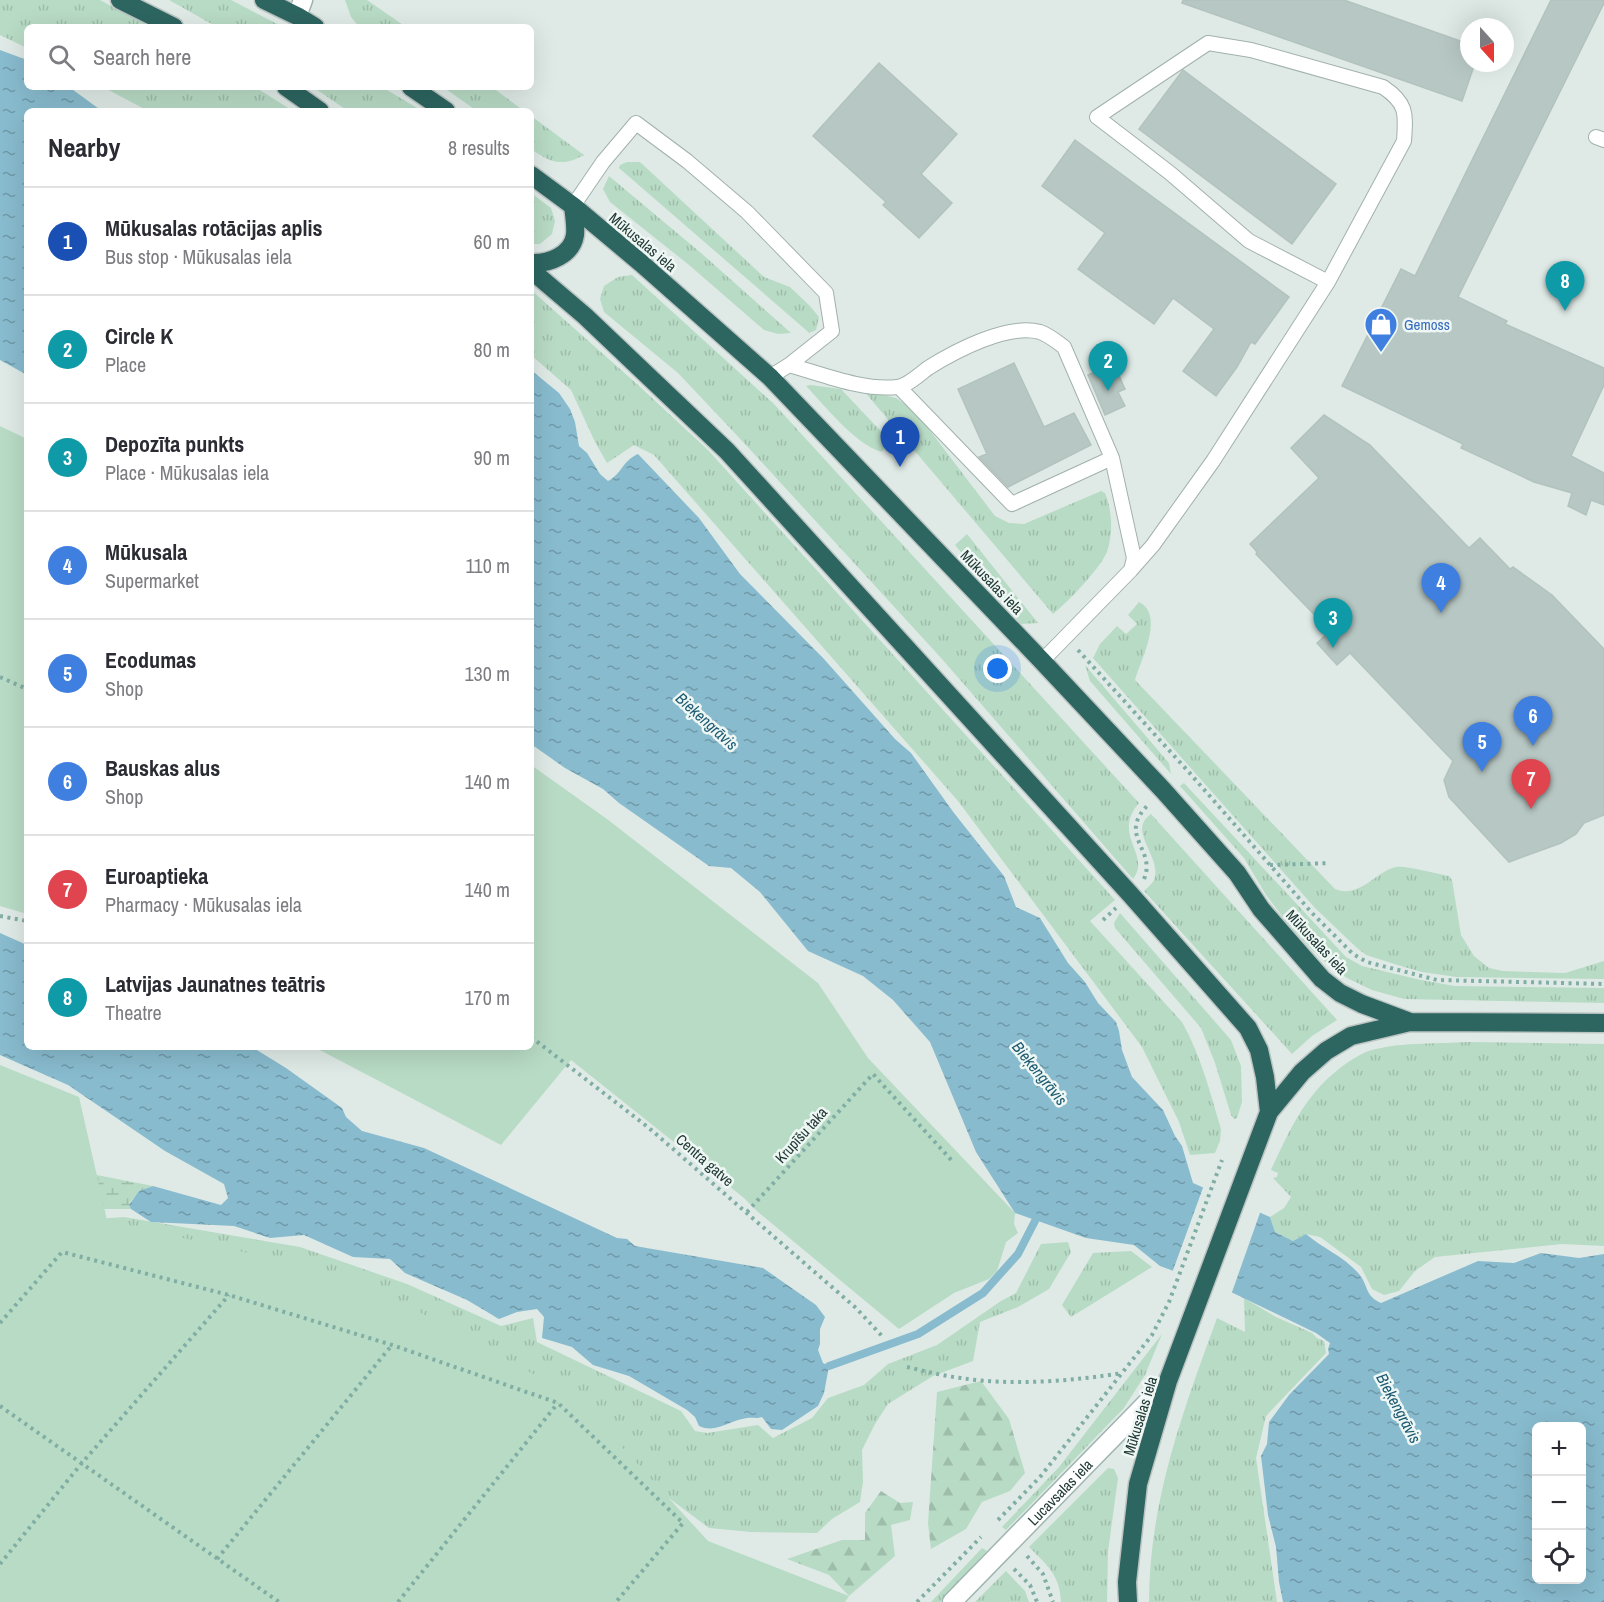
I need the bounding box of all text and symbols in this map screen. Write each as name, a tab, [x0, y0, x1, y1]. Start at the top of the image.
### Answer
north arrow	[1460, 18, 1514, 72]
search box	[24, 24, 534, 90]
icon: search	[45, 41, 78, 74]
text: Search here	[93, 42, 191, 72]
text: Nearby	[48, 130, 120, 165]
text: 8 results	[448, 134, 510, 161]
street label: Mūkusalas iela	[605, 208, 681, 277]
text: Mūkusalas rotācijas aplis	[105, 213, 323, 243]
text: 1	[63, 228, 72, 255]
text: 60 m	[474, 228, 510, 255]
text: Bus stop · Mūkusalas iela	[105, 243, 292, 270]
pin: 8	[1546, 262, 1584, 311]
shop icon: Gemoss	[1363, 306, 1399, 353]
place label: Gemoss	[1404, 314, 1450, 335]
text: Circle K	[105, 321, 173, 351]
text: 2	[63, 336, 72, 363]
text: 80 m	[474, 336, 510, 363]
pin: 2	[1088, 342, 1128, 391]
text: Place	[105, 351, 146, 378]
pin: 1	[880, 418, 920, 467]
text: Depozīta punkts	[105, 429, 244, 459]
text: 3	[63, 444, 72, 471]
text: 90 m	[474, 444, 510, 471]
text: Place · Mūkusalas iela	[105, 459, 269, 486]
text: Mūkusala	[105, 537, 187, 567]
street label: Mūkusalas iela	[956, 545, 1028, 619]
text: 4	[63, 552, 72, 579]
text: 110 m	[466, 552, 510, 579]
pin: 4	[1422, 564, 1460, 613]
text: Supermarket	[105, 567, 199, 594]
pin: 3	[1314, 598, 1352, 648]
text: Ecodumas	[105, 645, 196, 675]
your location	[983, 654, 1012, 683]
text: 5	[63, 660, 72, 687]
text: 130 m	[464, 660, 510, 687]
text: Shop	[105, 675, 143, 702]
water label: Bieķengrāvis	[671, 687, 743, 755]
pin: 6	[1514, 696, 1552, 746]
pin: 5	[1462, 722, 1502, 772]
text: Bauskas alus	[105, 753, 220, 783]
pin: 7	[1512, 760, 1550, 809]
text: 6	[63, 768, 72, 795]
text: 140 m	[464, 768, 510, 795]
text: Shop	[105, 783, 143, 810]
text: Euroaptieka	[105, 861, 208, 891]
text: 7	[63, 876, 72, 903]
text: 140 m	[464, 876, 510, 903]
text: Pharmacy · Mūkusalas iela	[105, 891, 302, 918]
street label: Mūkusalas iela	[1281, 905, 1353, 979]
text: Latvijas Jaunatnes teātris	[105, 969, 326, 999]
text: 8	[63, 984, 72, 1011]
text: 170 m	[464, 984, 510, 1011]
text: Theatre	[105, 999, 162, 1026]
water label: Bieķengrāvis	[1007, 1036, 1073, 1110]
street label: Krupīšu taka	[770, 1102, 832, 1168]
street label: Centra gatve	[672, 1129, 739, 1191]
water label: Bieķengrāvis	[1371, 1369, 1427, 1447]
street label: Mūkusalas iela	[1118, 1374, 1162, 1458]
map controls	[1532, 1422, 1586, 1584]
button: +	[1532, 1422, 1586, 1476]
street label: Lucavsalas iela	[1022, 1454, 1097, 1530]
button: −	[1532, 1476, 1586, 1530]
button: locate	[1532, 1530, 1586, 1584]

